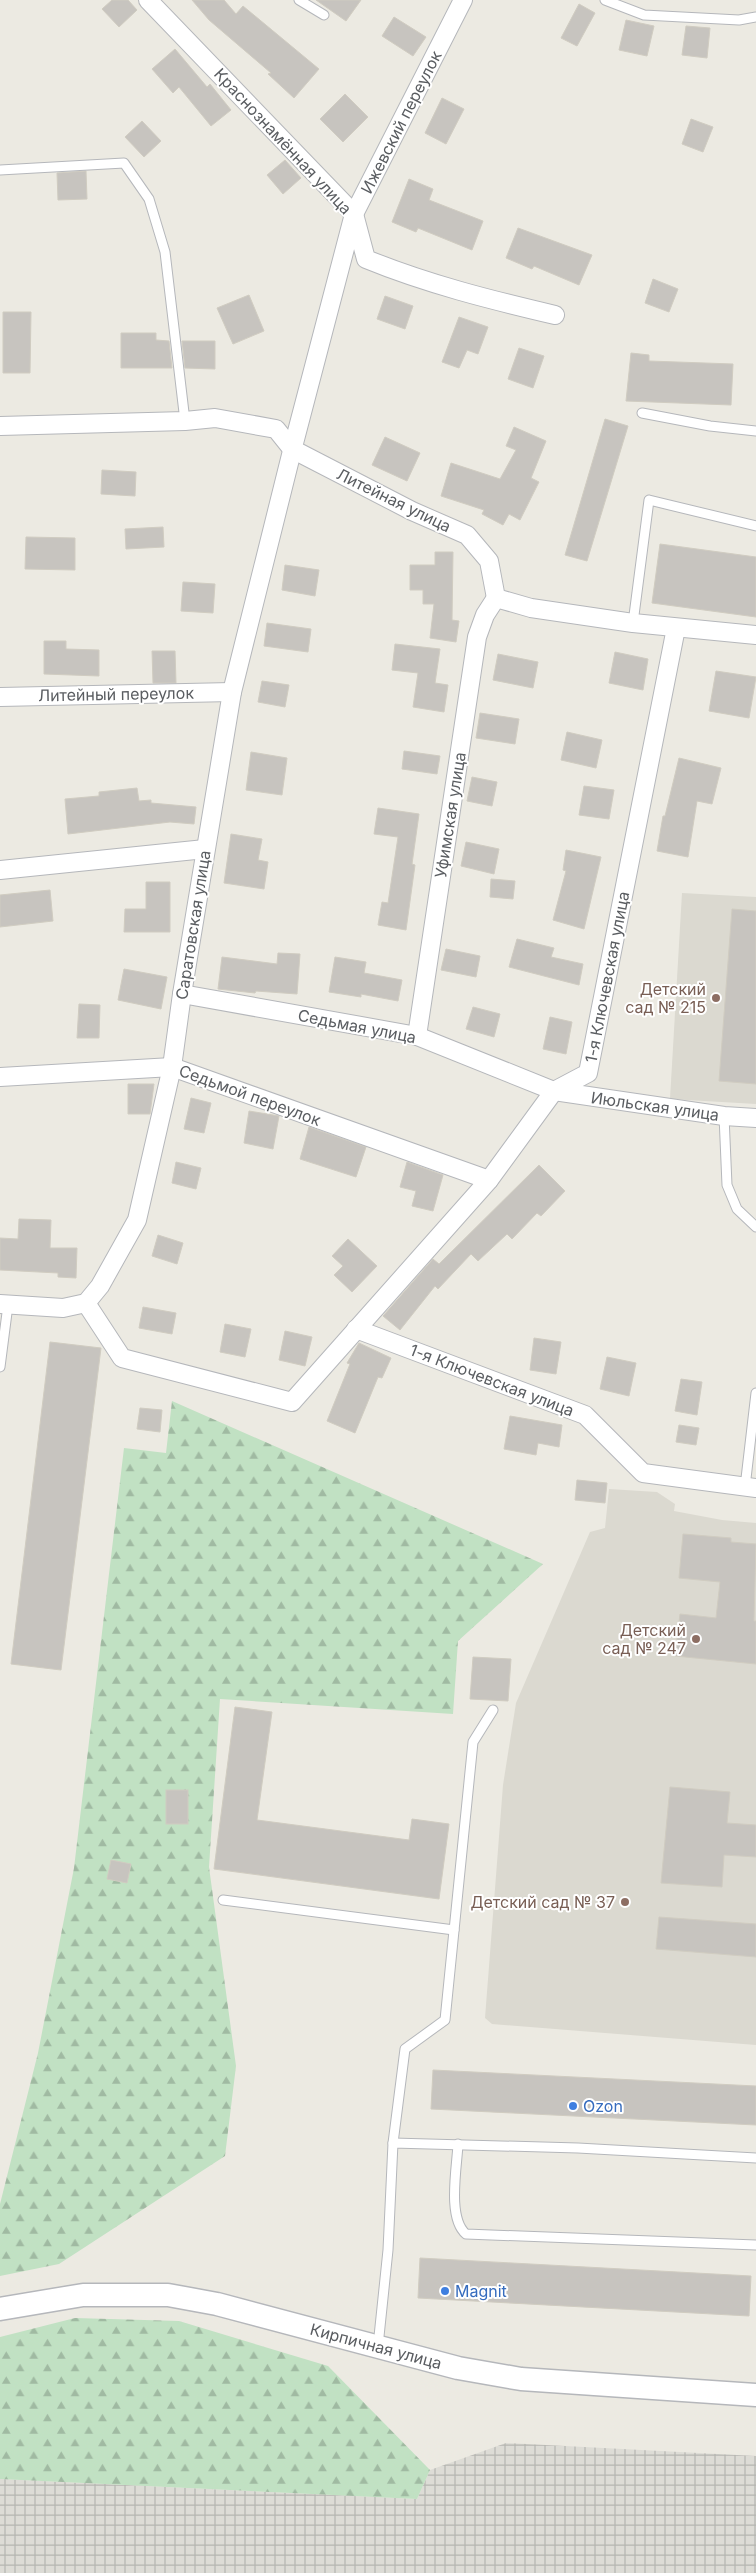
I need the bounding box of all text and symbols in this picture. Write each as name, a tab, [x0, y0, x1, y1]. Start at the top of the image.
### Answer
street label: Ижевский переулок	[356, 47, 446, 197]
street label: Краснознамённая улица	[210, 64, 356, 218]
street label: Литейная улица	[334, 464, 454, 536]
street label: Литейный переулок	[38, 683, 194, 705]
street label: Уфимская улица	[430, 751, 470, 879]
street label: Саратовская улица	[171, 849, 215, 1001]
street label: 1-я Ключевская улица	[581, 890, 633, 1064]
place label: Детский сад № 215	[625, 979, 706, 1017]
marker: Детский сад № 215	[710, 992, 722, 1004]
street label: Седьмая улица	[296, 1005, 418, 1047]
street label: Седьмой переулок	[176, 1060, 324, 1130]
street label: Июльская улица	[590, 1087, 720, 1125]
street label: 1-я Ключевская улица	[407, 1339, 577, 1421]
place label: Детский сад № 247	[602, 1620, 686, 1658]
marker: Детский сад № 247	[690, 1633, 702, 1645]
place label: Детский сад № 37	[470, 1892, 615, 1912]
marker: Детский сад № 37	[619, 1896, 631, 1908]
place label: Ozon	[583, 2096, 623, 2116]
marker: Ozon	[567, 2100, 579, 2112]
place label: Magnit	[455, 2281, 507, 2301]
marker: Magnit	[439, 2285, 451, 2297]
street label: Кирпичная улица	[308, 2319, 444, 2373]

